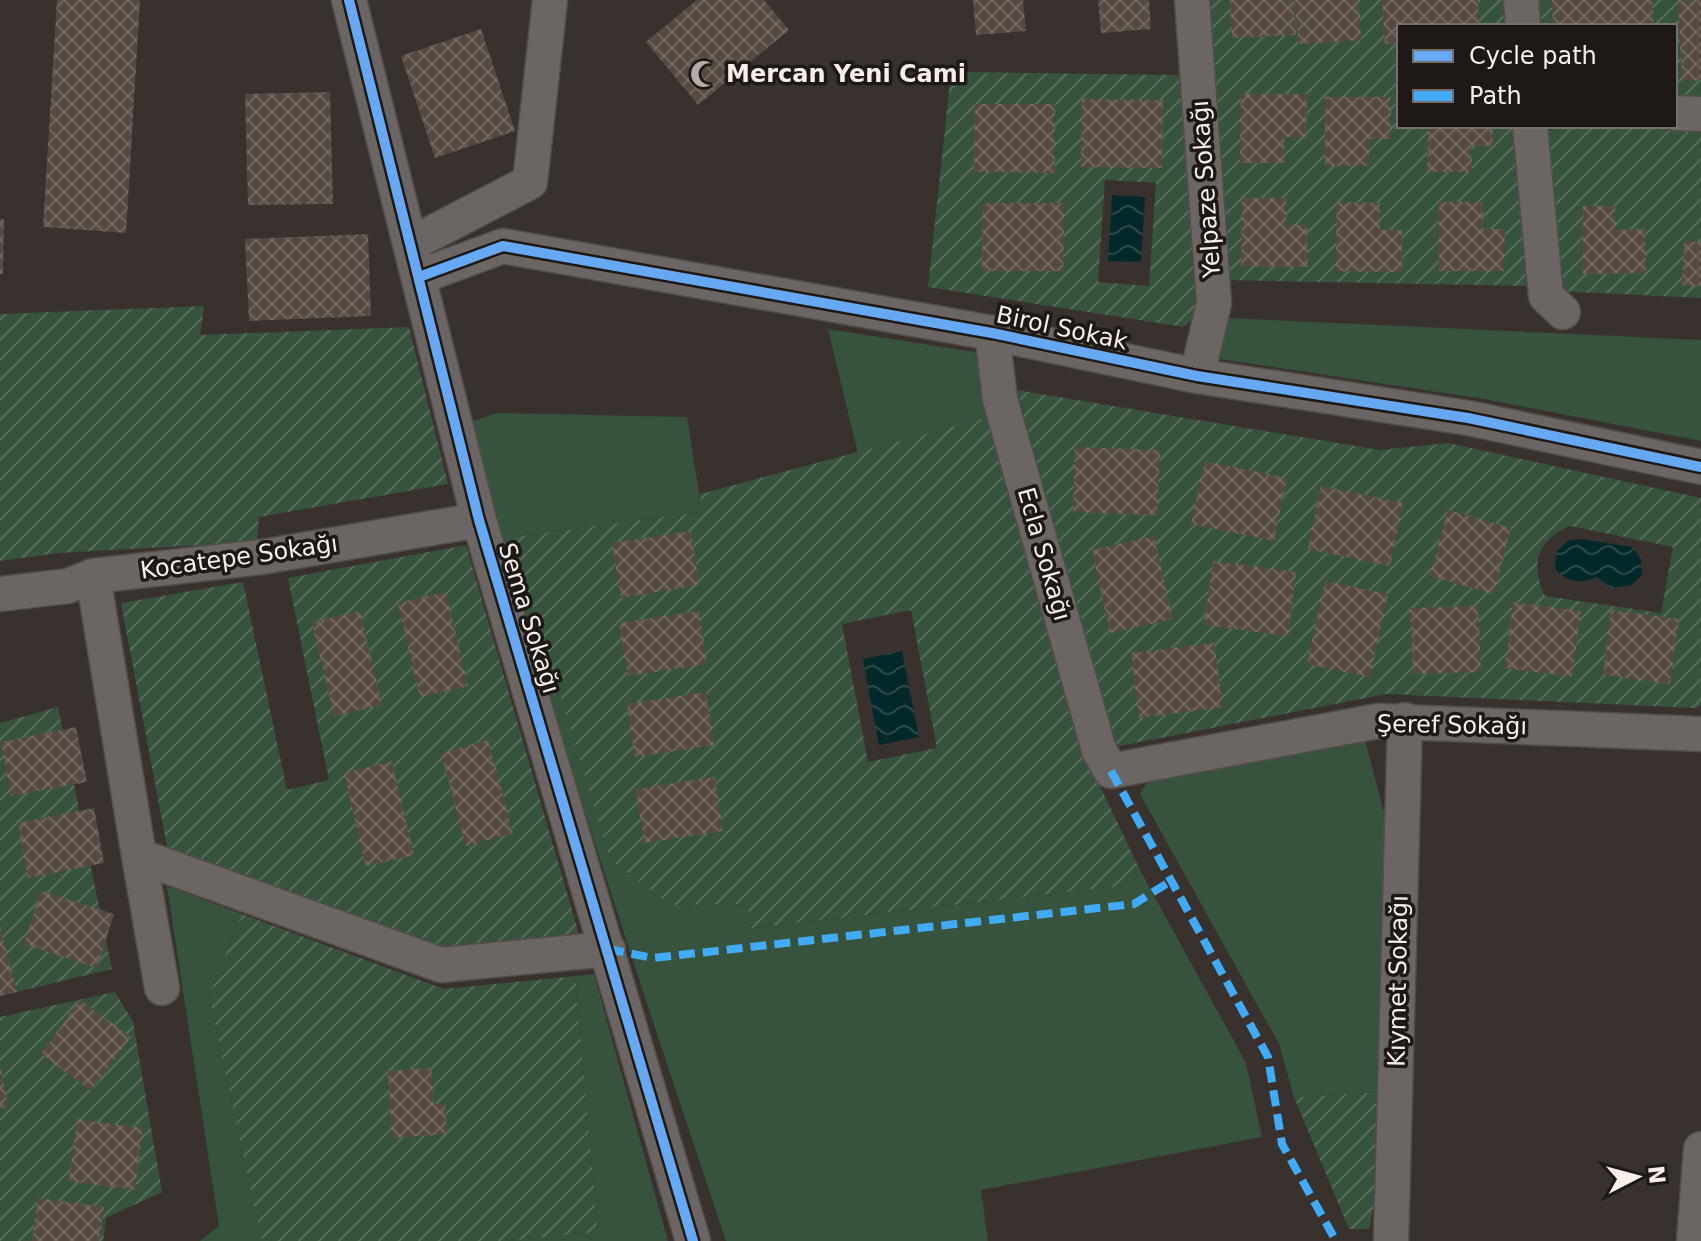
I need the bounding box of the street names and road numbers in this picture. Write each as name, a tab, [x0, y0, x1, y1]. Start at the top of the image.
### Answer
street label: Yelpaze Sokağı	[1186, 99, 1226, 280]
street label: Birol Sokak	[994, 300, 1130, 356]
street label: Ecla Sokağı	[1012, 484, 1076, 624]
street label: Kocatepe Sokağı	[139, 529, 339, 585]
street label: Sema Sokağı	[493, 539, 565, 697]
street label: Şeref Sokağı	[1377, 710, 1527, 740]
street label: Kıymet Sokağı	[1383, 895, 1413, 1067]

